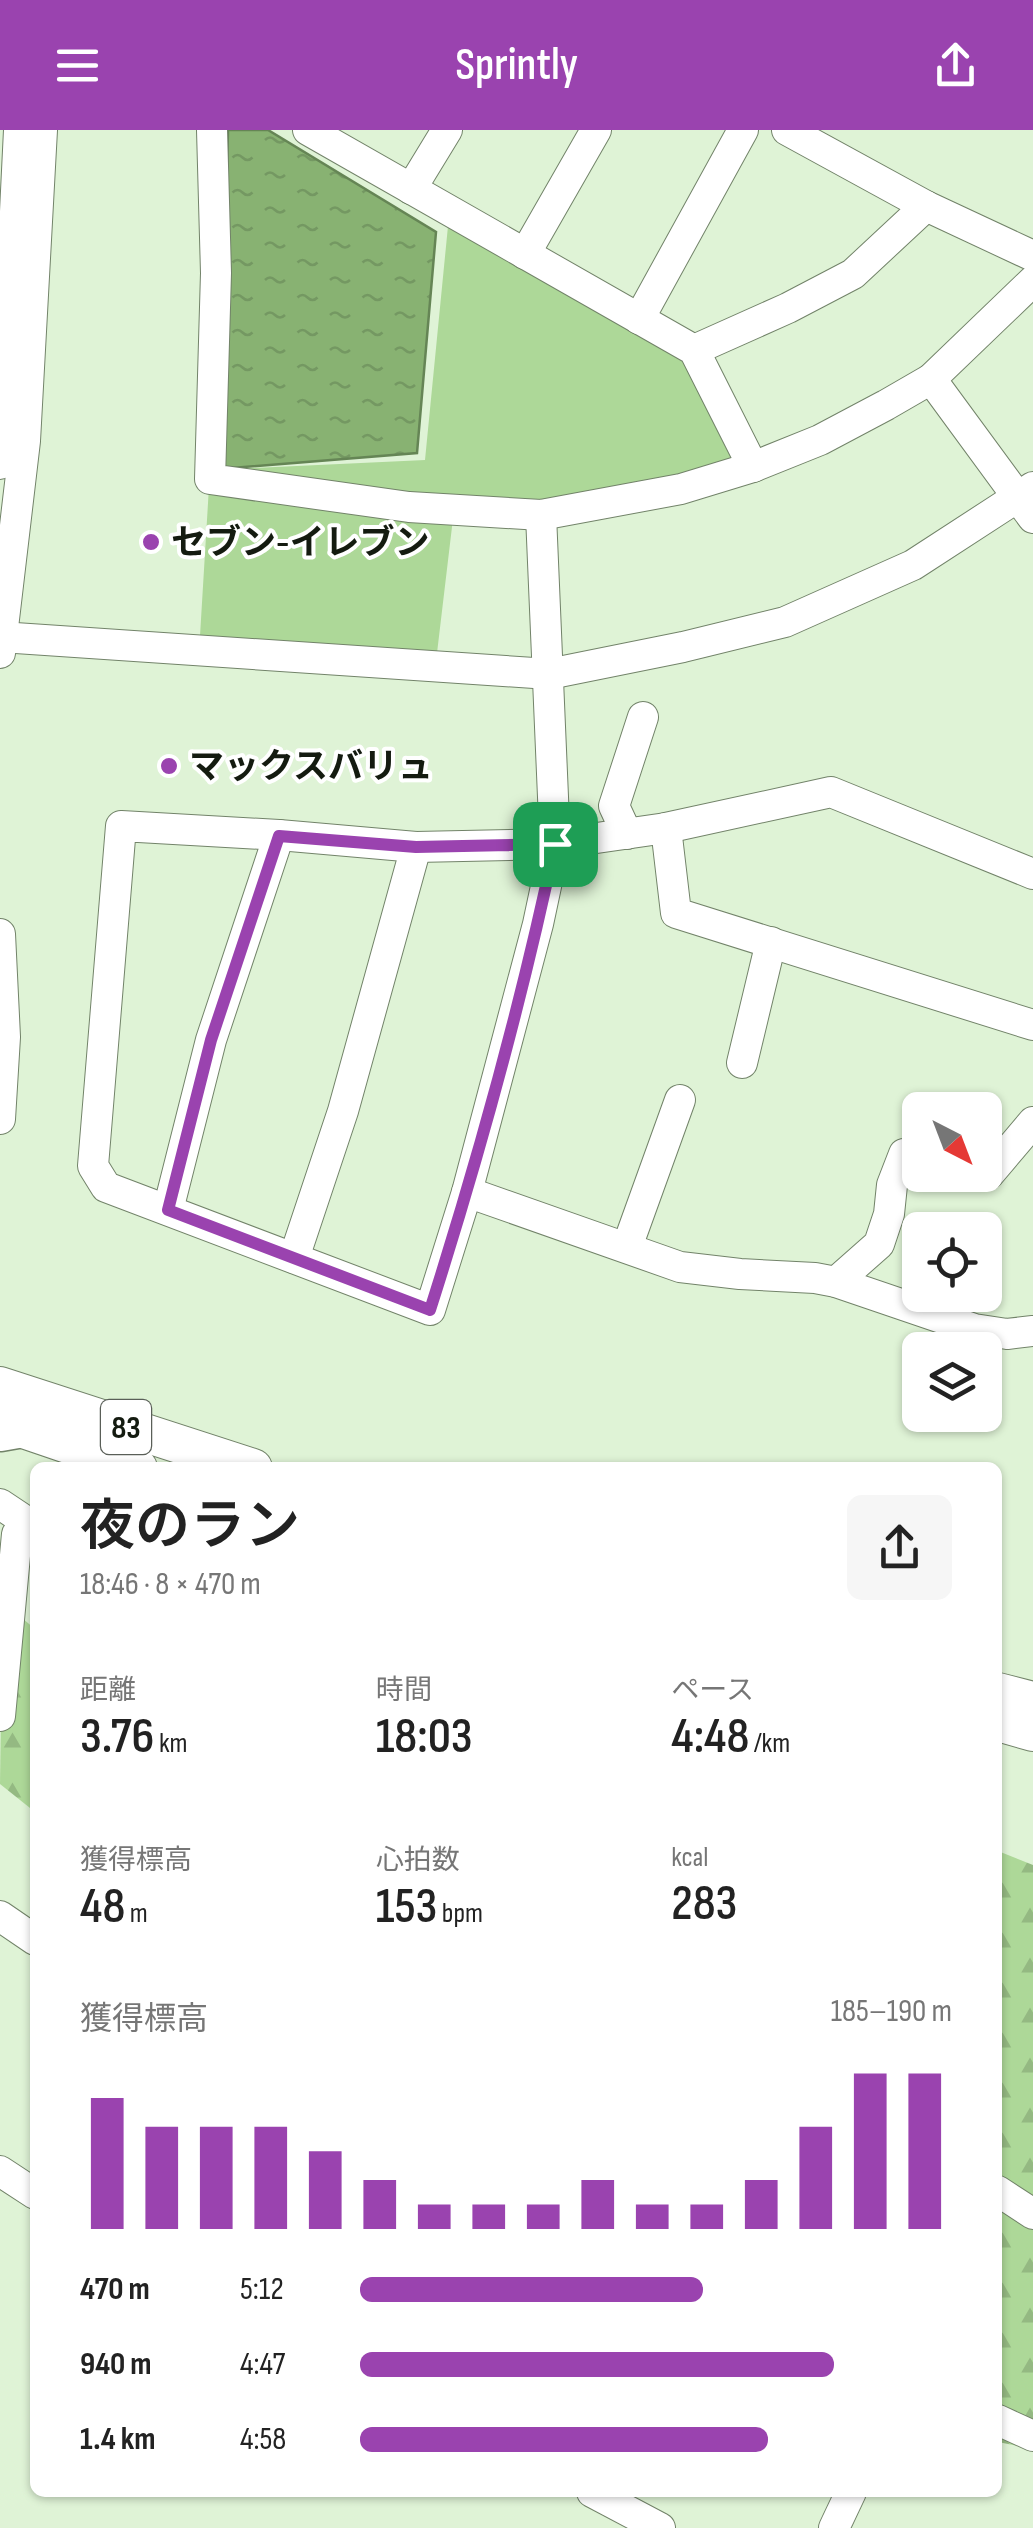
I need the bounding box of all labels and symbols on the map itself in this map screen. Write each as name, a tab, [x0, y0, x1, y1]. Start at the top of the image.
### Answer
place label: セブン-イレブン	[171, 522, 429, 565]
marker: セブン-イレブン	[140, 531, 162, 553]
place label: マックスバリュ	[189, 746, 433, 789]
marker: マックスバリュ	[158, 755, 180, 777]
pin	[513, 802, 598, 887]
north arrow	[902, 1092, 1002, 1192]
road number: 83	[101, 1400, 151, 1454]

